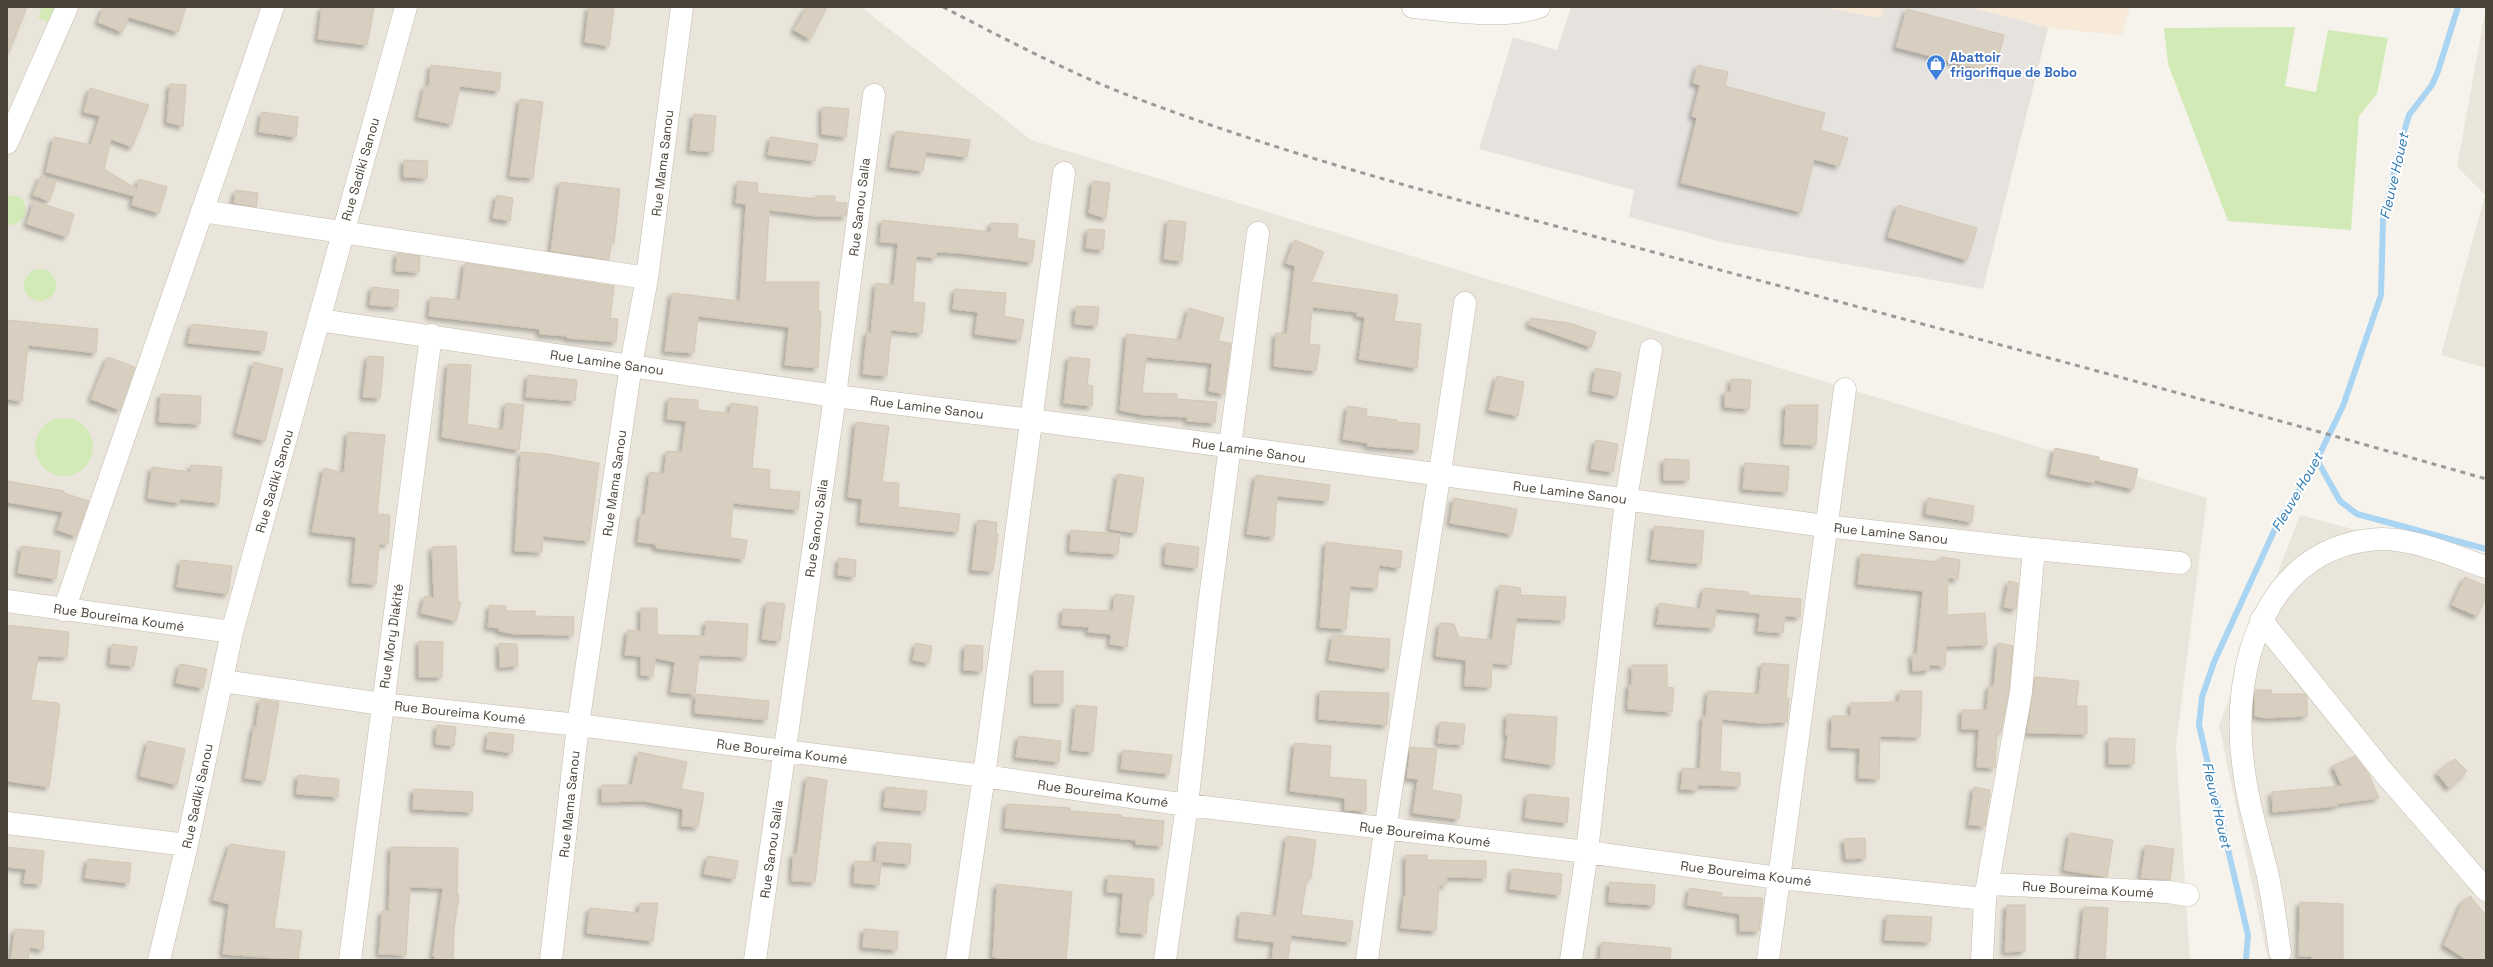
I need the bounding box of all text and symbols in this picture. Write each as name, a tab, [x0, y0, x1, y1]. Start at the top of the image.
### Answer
place label: Abattoir frigorifique de Bobo	[1950, 49, 2077, 81]
shop icon: Abattoir frigorifique de Bobo	[1925, 53, 1947, 81]
street label: Rue Mama Sanou	[648, 109, 677, 217]
street label: Rue Sadiki Sanou	[338, 115, 383, 223]
water label: Fleuve Houet	[2375, 130, 2413, 221]
street label: Rue Sanou Salia	[845, 156, 874, 257]
street label: Rue Lamine Sanou	[549, 346, 665, 379]
street label: Rue Lamine Sanou	[869, 392, 985, 423]
street label: Rue Sadiki Sanou	[252, 427, 297, 535]
street label: Rue Mama Sanou	[599, 429, 630, 537]
street label: Rue Lamine Sanou	[1191, 434, 1307, 467]
water label: Fleuve Houet	[2267, 448, 2328, 535]
street label: Rue Sanou Salia	[801, 477, 832, 578]
street label: Rue Lamine Sanou	[1512, 477, 1628, 508]
street label: Rue Lamine Sanou	[1833, 519, 1949, 548]
street label: Rue Mory Diakité	[376, 583, 407, 690]
street label: Rue Boureima Koumé	[52, 600, 185, 635]
street label: Rue Boureima Koumé	[393, 697, 526, 728]
street label: Rue Boureima Koumé	[715, 735, 848, 768]
street label: Rue Sadiki Sanou	[178, 742, 217, 850]
street label: Rue Mama Sanou	[555, 750, 584, 858]
water label: Fleuve Houet	[2198, 760, 2236, 851]
street label: Rue Boureima Koumé	[1036, 776, 1169, 811]
street label: Rue Sanou Salia	[756, 798, 787, 899]
street label: Rue Boureima Koumé	[1358, 818, 1491, 851]
street label: Rue Boureima Koumé	[1679, 857, 1812, 890]
street label: Rue Boureima Koumé	[2022, 878, 2154, 901]

